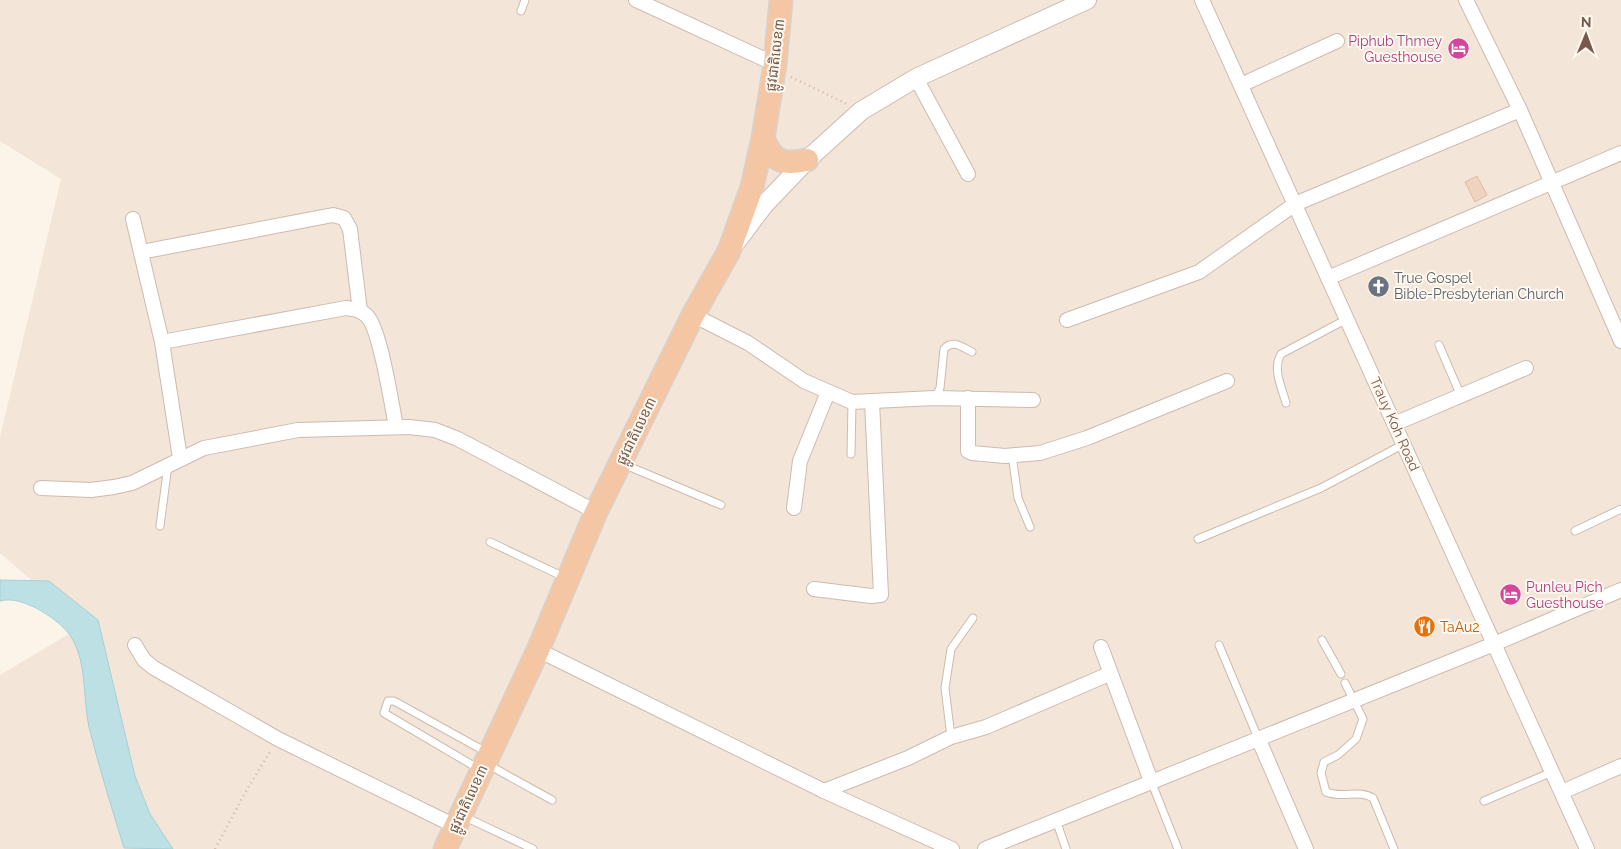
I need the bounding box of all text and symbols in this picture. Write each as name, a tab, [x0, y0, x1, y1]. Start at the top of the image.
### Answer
north arrow	[1561, 10, 1611, 60]
text: N	[1581, 14, 1592, 30]
street label: ផ្លូវជាតិលេខ៣	[763, 18, 792, 93]
place label: Piphub Thmey Guesthouse	[1348, 33, 1442, 65]
hotel icon: Piphub Thmey Guesthouse	[1446, 37, 1470, 61]
place label: True Gospel Bible-Presbyterian Church	[1394, 270, 1564, 302]
church icon: True Gospel Bible-Presbyterian Church	[1366, 274, 1390, 298]
street label: Trauy Koh Road	[1367, 375, 1423, 473]
street label: ផ្លូវជាតិលេខ៣	[613, 395, 663, 469]
place label: Punleu Pich Guesthouse	[1526, 579, 1604, 611]
hotel icon: Punleu Pich Guesthouse	[1498, 583, 1522, 607]
restaurant icon: TaAu2	[1412, 615, 1436, 639]
place label: TaAu2	[1440, 619, 1480, 635]
street label: ផ្លូវជាតិលេខ៣	[445, 762, 494, 837]

